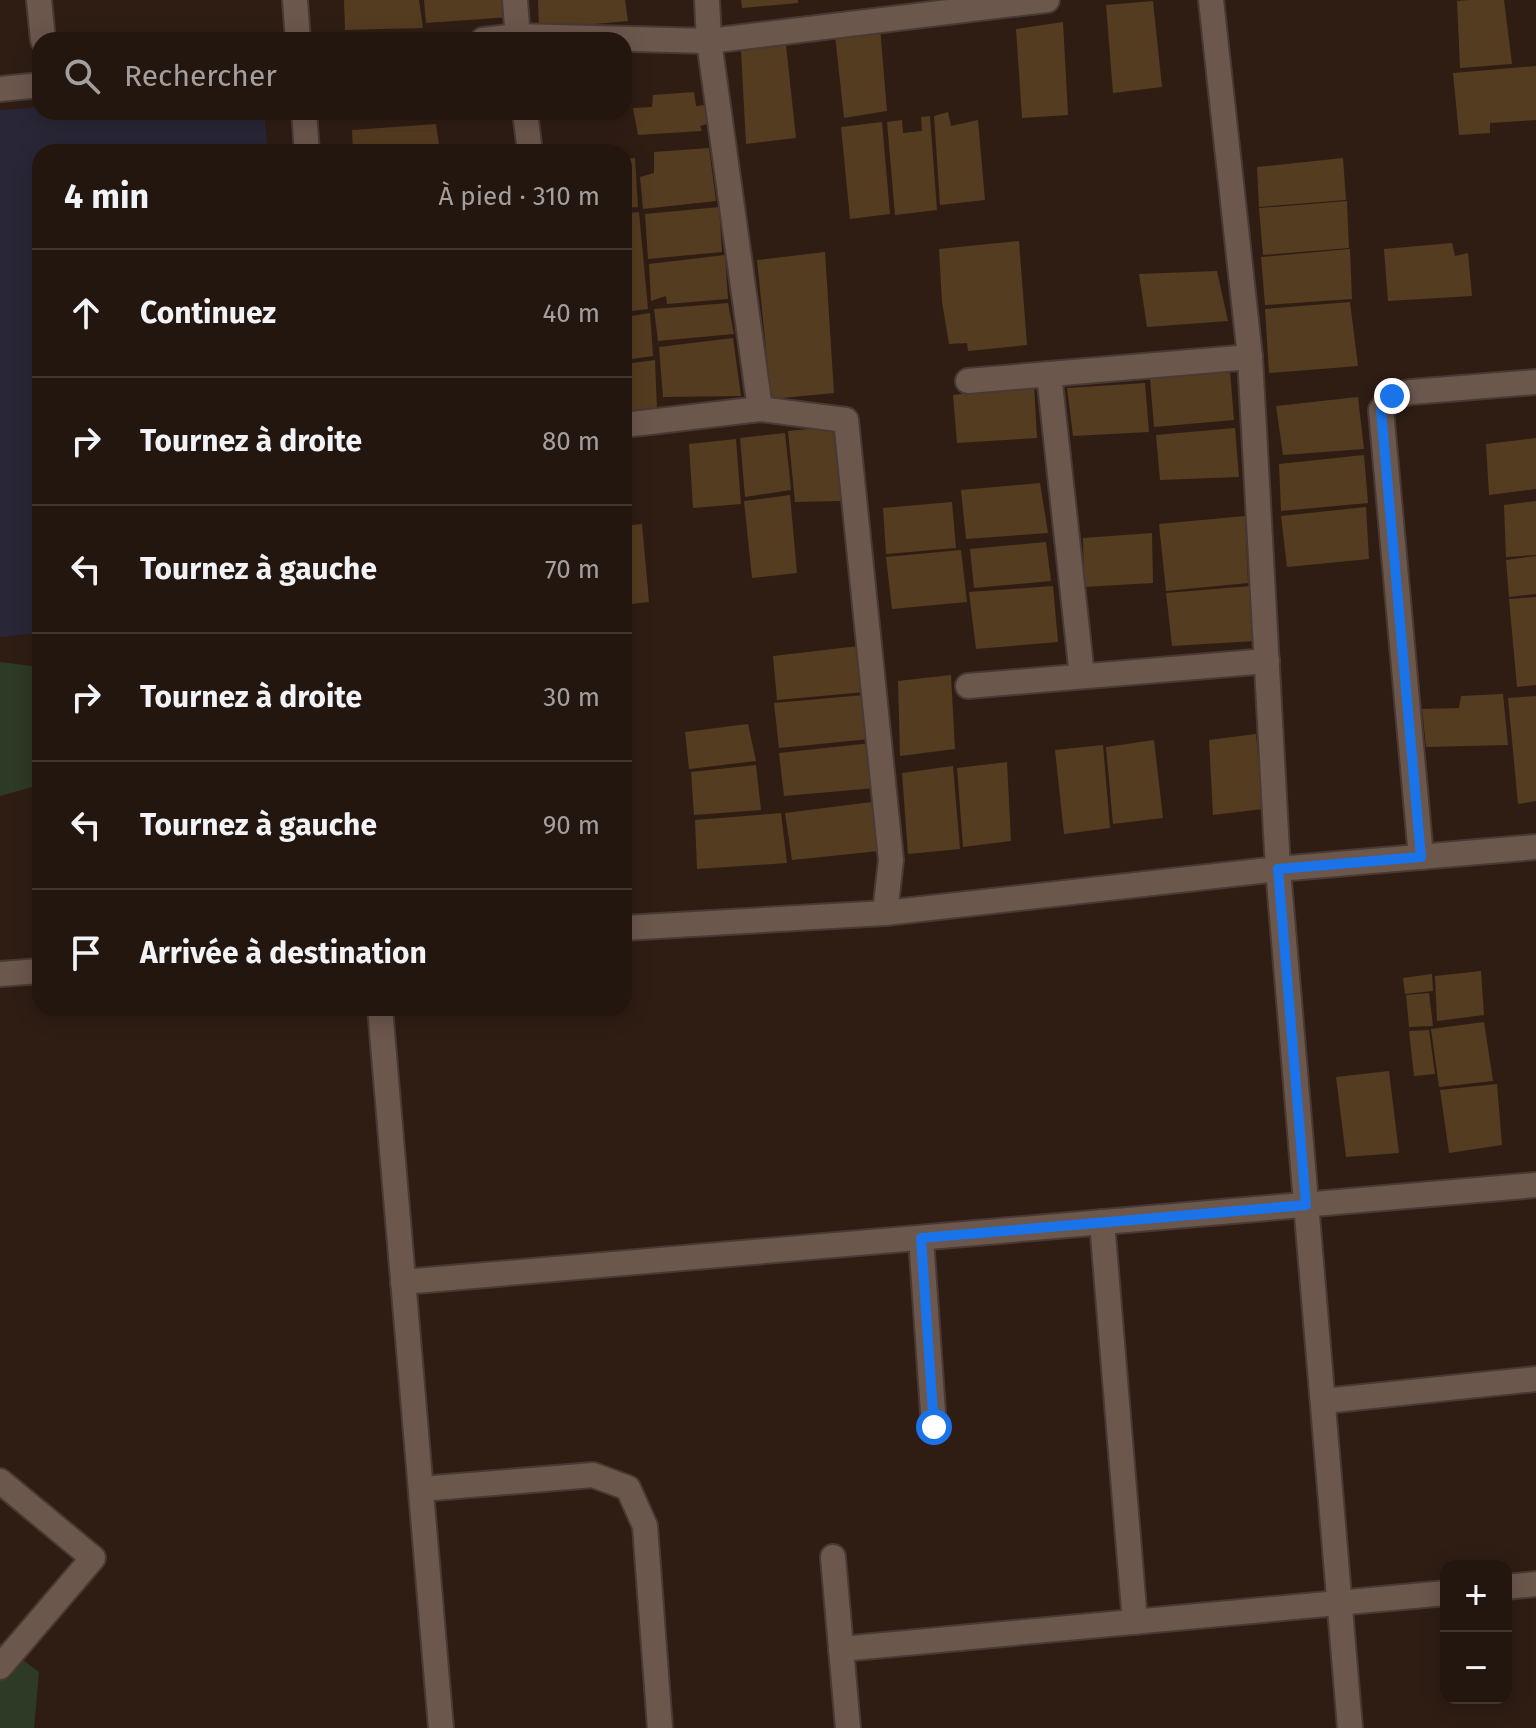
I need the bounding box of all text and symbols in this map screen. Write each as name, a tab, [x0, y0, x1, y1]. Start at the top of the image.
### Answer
search box	[32, 32, 632, 120]
icon: search	[60, 54, 104, 98]
text: Rechercher	[124, 58, 277, 94]
text: 4 min	[64, 176, 149, 217]
text: À pied · 310 m	[438, 181, 600, 212]
icon: ahead	[64, 291, 108, 335]
text: Continuez	[140, 295, 276, 331]
text: 40 m	[542, 298, 600, 329]
route end	[1374, 378, 1410, 414]
icon: right	[64, 419, 108, 463]
text: Tournez à droite	[140, 423, 362, 459]
text: 80 m	[542, 426, 600, 457]
icon: left	[64, 547, 108, 591]
text: Tournez à gauche	[140, 551, 377, 587]
text: 70 m	[545, 554, 600, 585]
icon: right	[64, 675, 108, 719]
text: Tournez à droite	[140, 679, 362, 715]
text: 30 m	[543, 682, 600, 713]
icon: left	[64, 803, 108, 847]
text: Tournez à gauche	[140, 807, 377, 843]
text: 90 m	[543, 810, 600, 841]
icon: arrive	[64, 931, 108, 975]
text: Arrivée à destination	[140, 935, 427, 971]
route start	[916, 1409, 952, 1445]
map controls	[1440, 1560, 1512, 1704]
button: +	[1440, 1560, 1512, 1632]
button: −	[1440, 1632, 1512, 1704]

